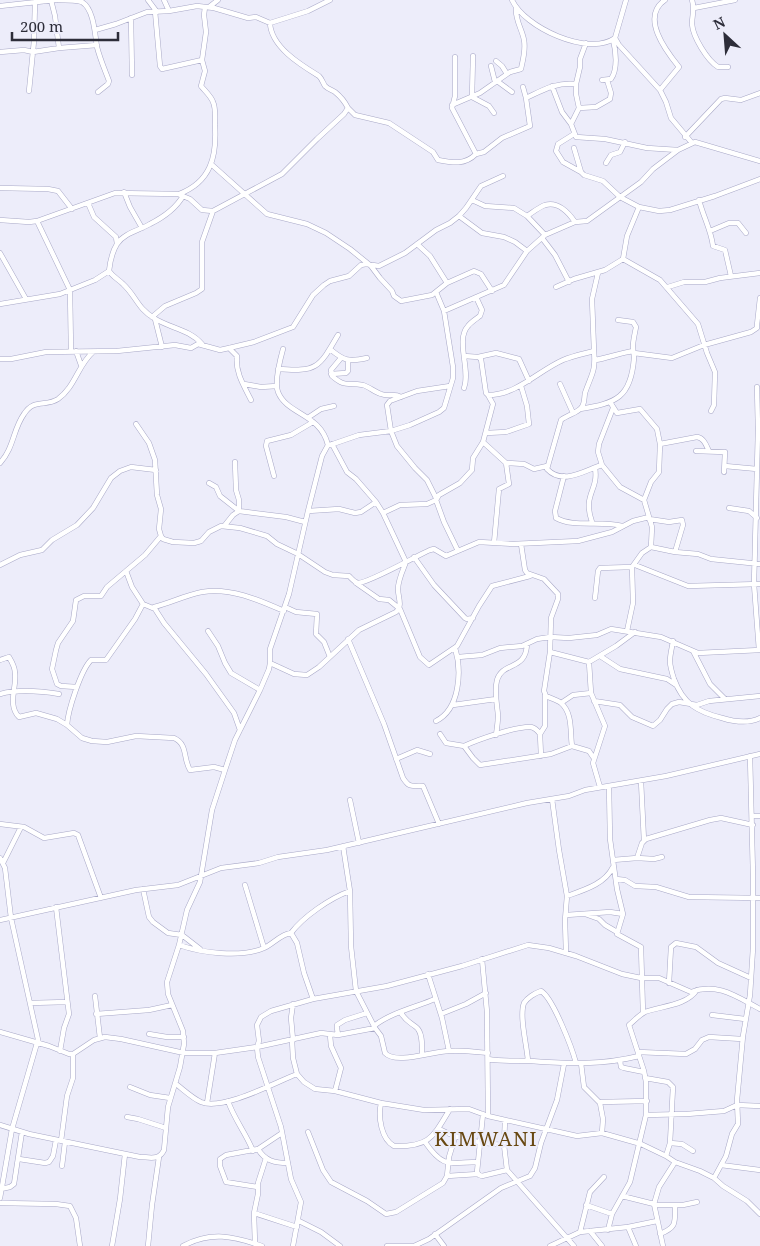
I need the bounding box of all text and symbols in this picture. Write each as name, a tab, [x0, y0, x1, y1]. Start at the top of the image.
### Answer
scale bar	[12, 10, 119, 42]
north arrow	[700, 10, 750, 60]
text: N	[710, 12, 728, 34]
text: 200 m	[20, 16, 63, 36]
district label: KIMWANI	[434, 1125, 538, 1152]

